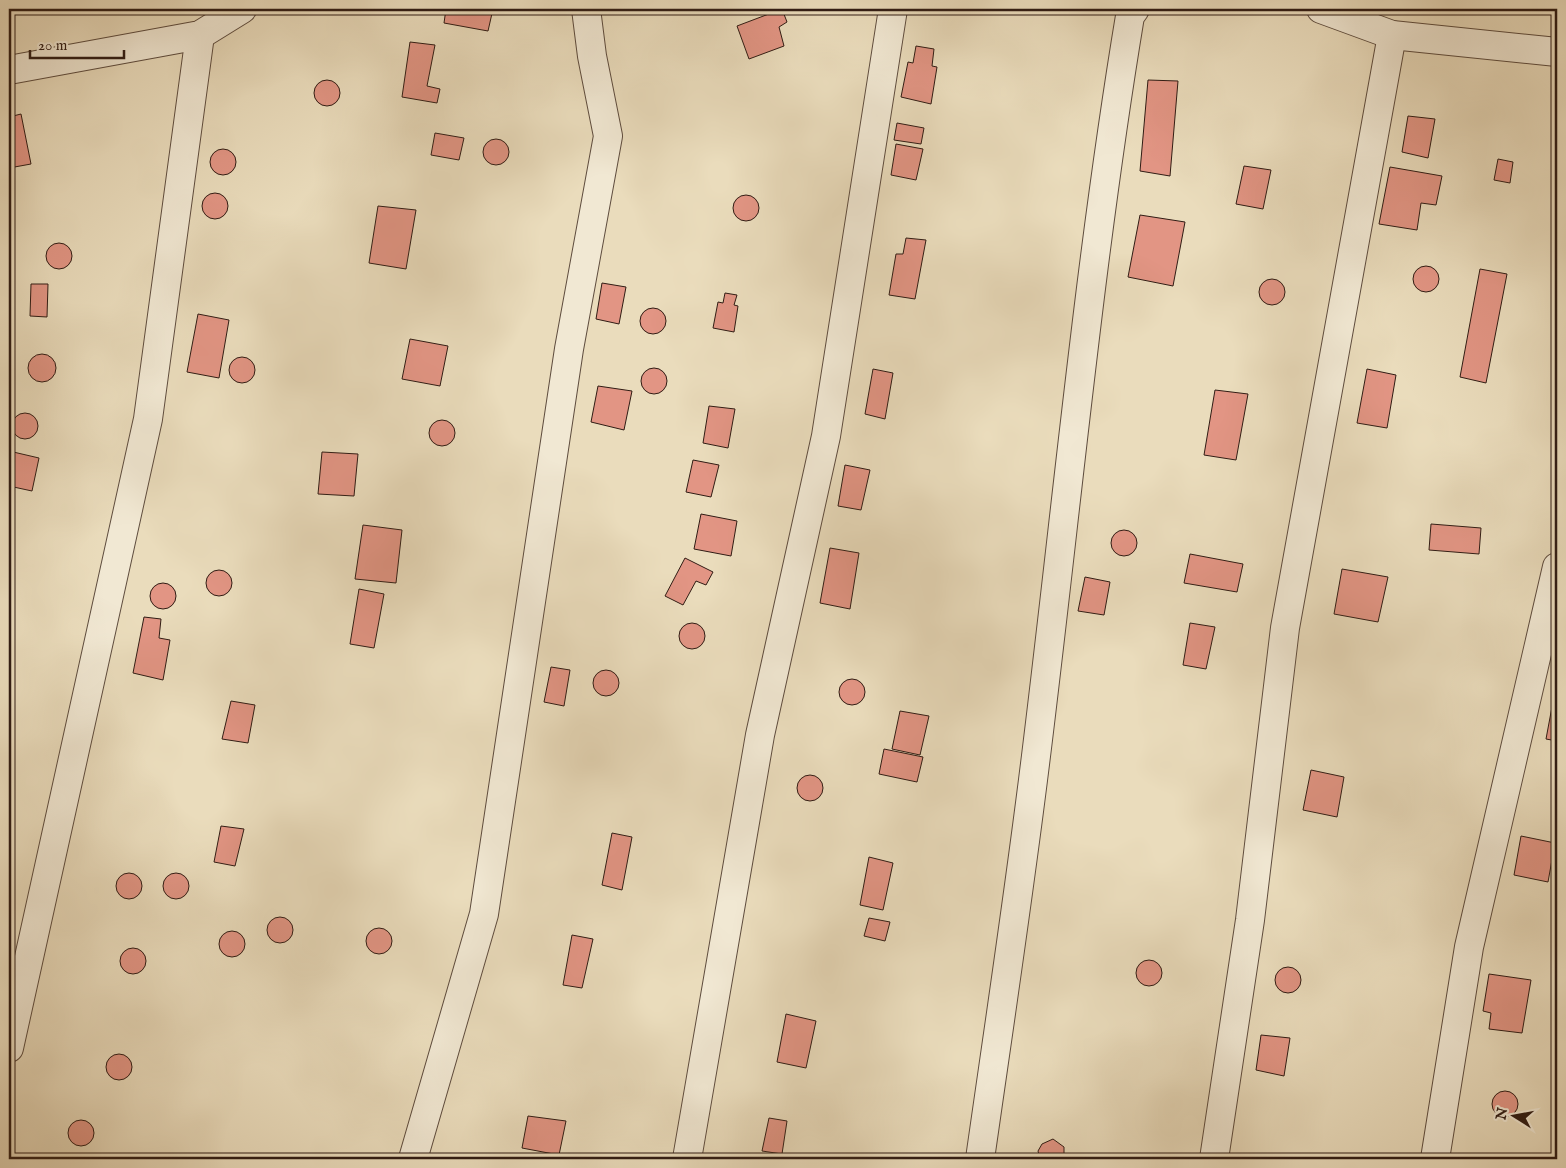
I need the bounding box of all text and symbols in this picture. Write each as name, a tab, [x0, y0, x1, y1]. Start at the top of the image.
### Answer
scale bar	[30, 28, 124, 60]
text: 20 m	[38, 36, 68, 55]
north arrow	[1488, 1090, 1538, 1140]
text: N	[1492, 1106, 1512, 1122]

